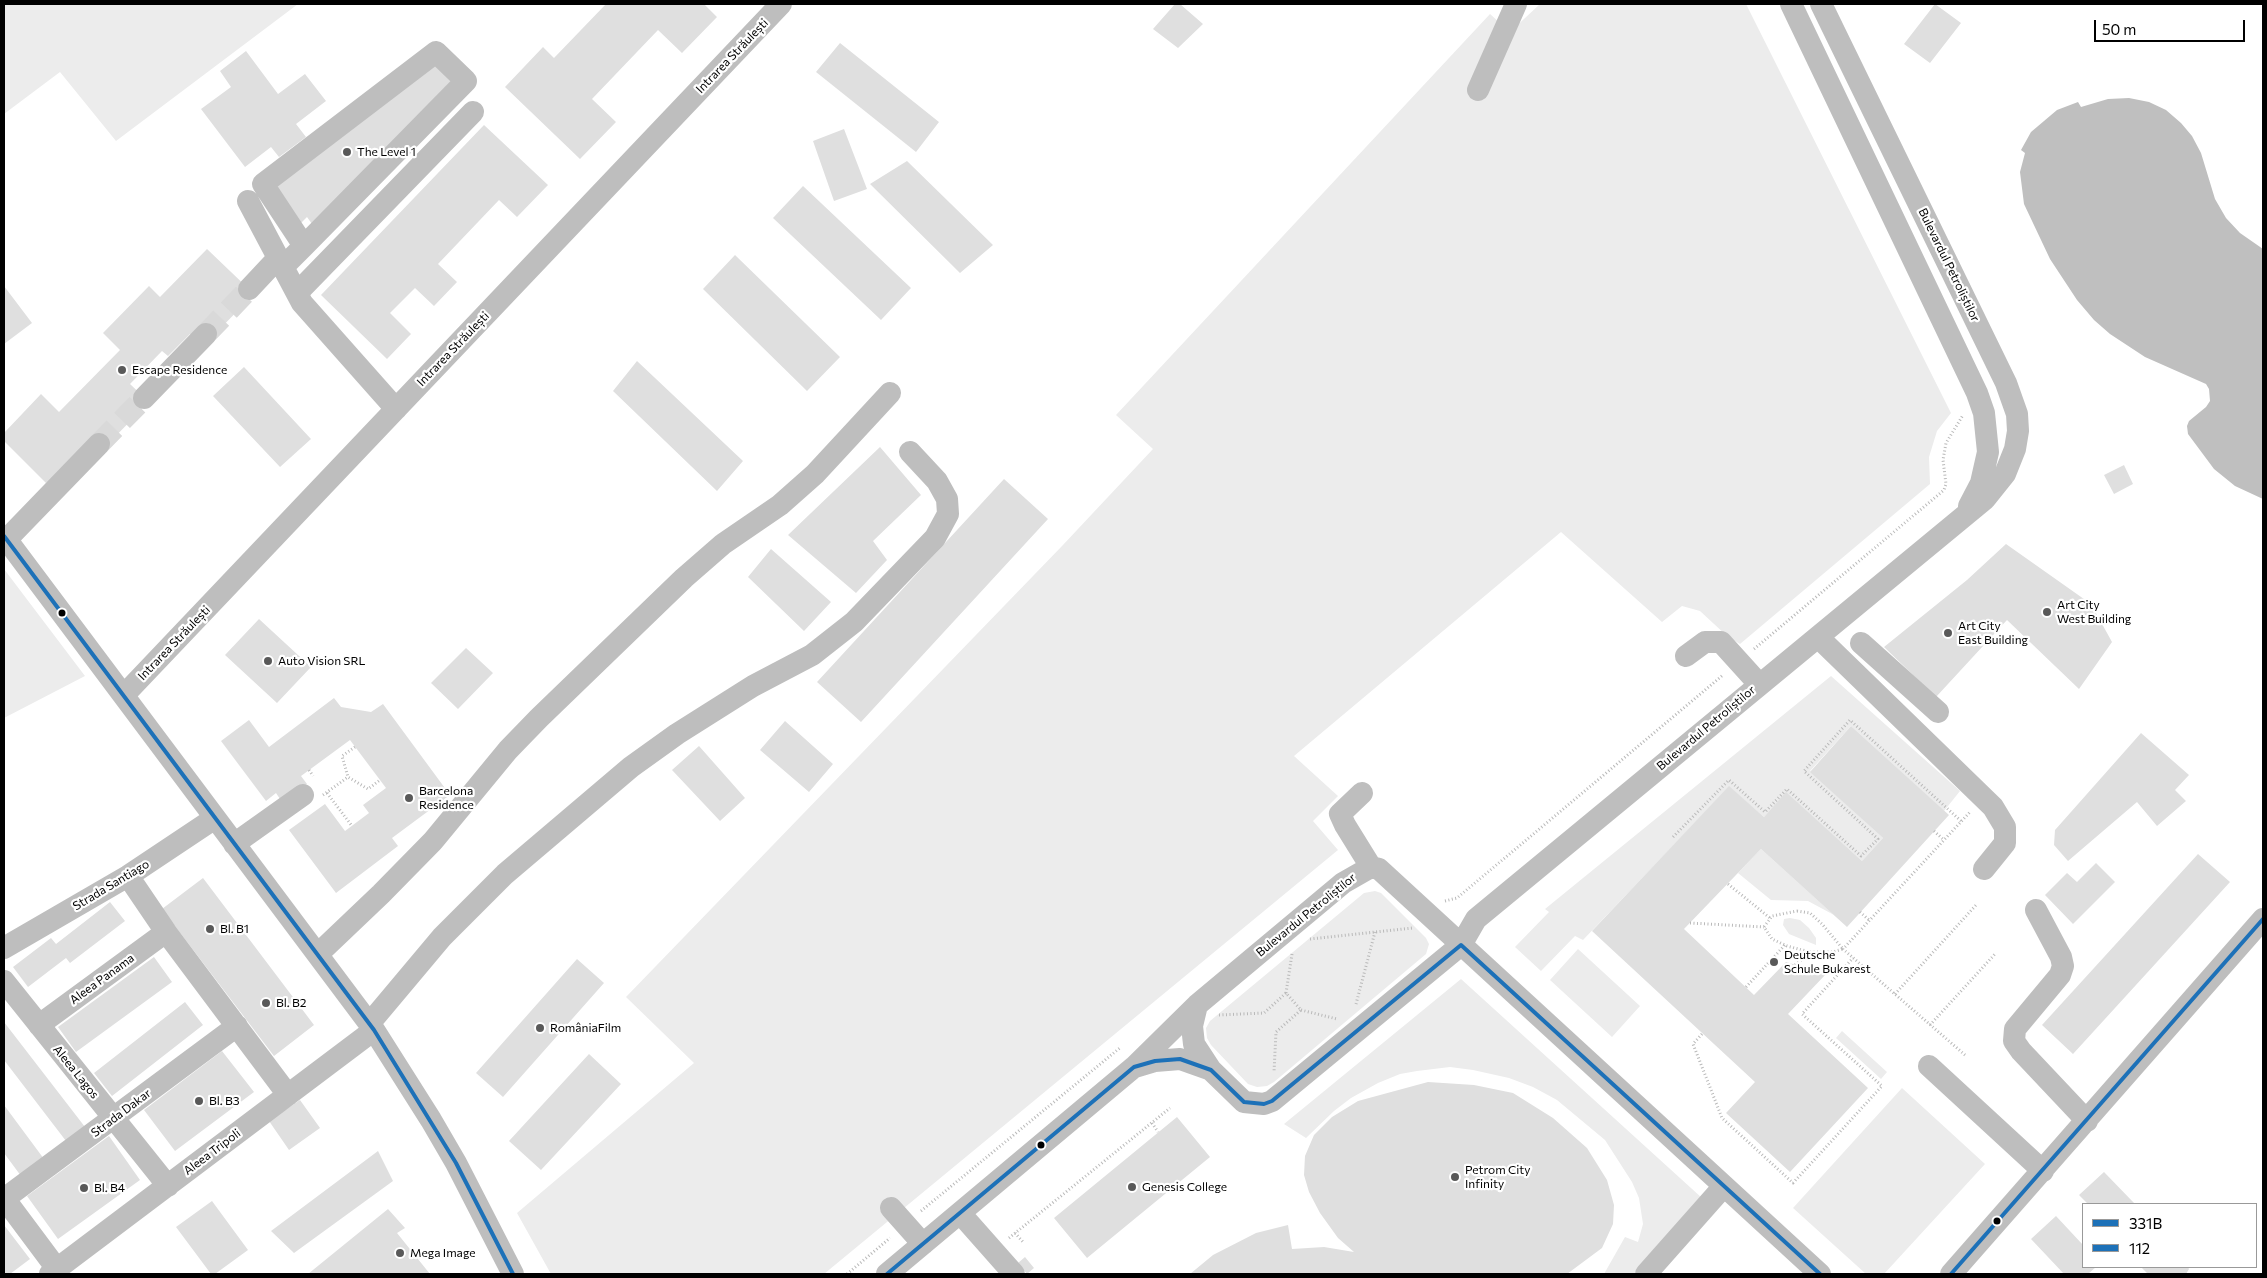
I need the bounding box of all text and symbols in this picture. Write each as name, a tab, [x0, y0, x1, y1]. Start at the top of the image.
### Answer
scale bar	[2097, 10, 2248, 42]
street label: Intrarea Străulești	[693, 16, 771, 96]
text: 50 m	[2102, 20, 2136, 38]
place label: The Level 1	[357, 145, 416, 159]
marker: The Level 1	[341, 146, 353, 158]
street label: Bulevardul Petroliștilor	[1915, 206, 1983, 324]
street label: Intrarea Străulești	[414, 309, 492, 389]
place label: Escape Residence	[132, 363, 227, 377]
marker: Escape Residence	[116, 364, 128, 376]
place label: Art City West Building	[2057, 598, 2131, 626]
street label: Intrarea Străulești	[135, 603, 213, 683]
marker: Art City West Building	[2041, 606, 2053, 618]
unlabelled marker	[57, 608, 67, 618]
place label: Art City East Building	[1958, 619, 2028, 647]
marker: Art City East Building	[1942, 627, 1954, 639]
place label: Auto Vision SRL	[278, 654, 365, 668]
marker: Auto Vision SRL	[262, 655, 274, 667]
street label: Bulevardul Petroliștilor	[1654, 683, 1758, 773]
place label: Barcelona Residence	[419, 784, 474, 812]
marker: Barcelona Residence	[403, 792, 415, 804]
street label: Strada Santiago	[70, 857, 152, 913]
street label: Bulevardul Petroliștilor	[1253, 870, 1359, 960]
place label: Bl. B1	[220, 922, 249, 936]
marker: Bl. B1	[204, 923, 216, 935]
place label: Deutsche Schule Bukarest	[1784, 948, 1871, 976]
street label: Aleea Panama	[67, 951, 137, 1007]
marker: Deutsche Schule Bukarest	[1768, 956, 1780, 968]
place label: Bl. B2	[276, 996, 306, 1010]
marker: Bl. B2	[260, 997, 272, 1009]
place label: RomâniaFilm	[550, 1021, 621, 1035]
marker: RomâniaFilm	[534, 1022, 546, 1034]
street label: Aleea Lagos	[50, 1042, 102, 1102]
street label: Strada Dakar	[88, 1086, 154, 1140]
place label: Bl. B3	[209, 1094, 240, 1108]
marker: Bl. B3	[193, 1095, 205, 1107]
street label: Aleea Tripoli	[181, 1126, 243, 1178]
unlabelled marker	[1036, 1140, 1046, 1150]
place label: Petrom City Infinity	[1465, 1163, 1530, 1191]
marker: Petrom City Infinity	[1449, 1171, 1461, 1183]
place label: Genesis College	[1142, 1180, 1227, 1194]
place label: Bl. B4	[94, 1181, 125, 1195]
marker: Genesis College	[1126, 1181, 1138, 1193]
marker: Bl. B4	[78, 1182, 90, 1194]
legend	[2082, 1203, 2257, 1268]
text: 331B	[2129, 1214, 2162, 1232]
unlabelled marker	[1992, 1216, 2002, 1226]
text: 112	[2129, 1239, 2150, 1257]
place label: Mega Image	[410, 1246, 476, 1260]
marker: Mega Image	[394, 1247, 406, 1259]

